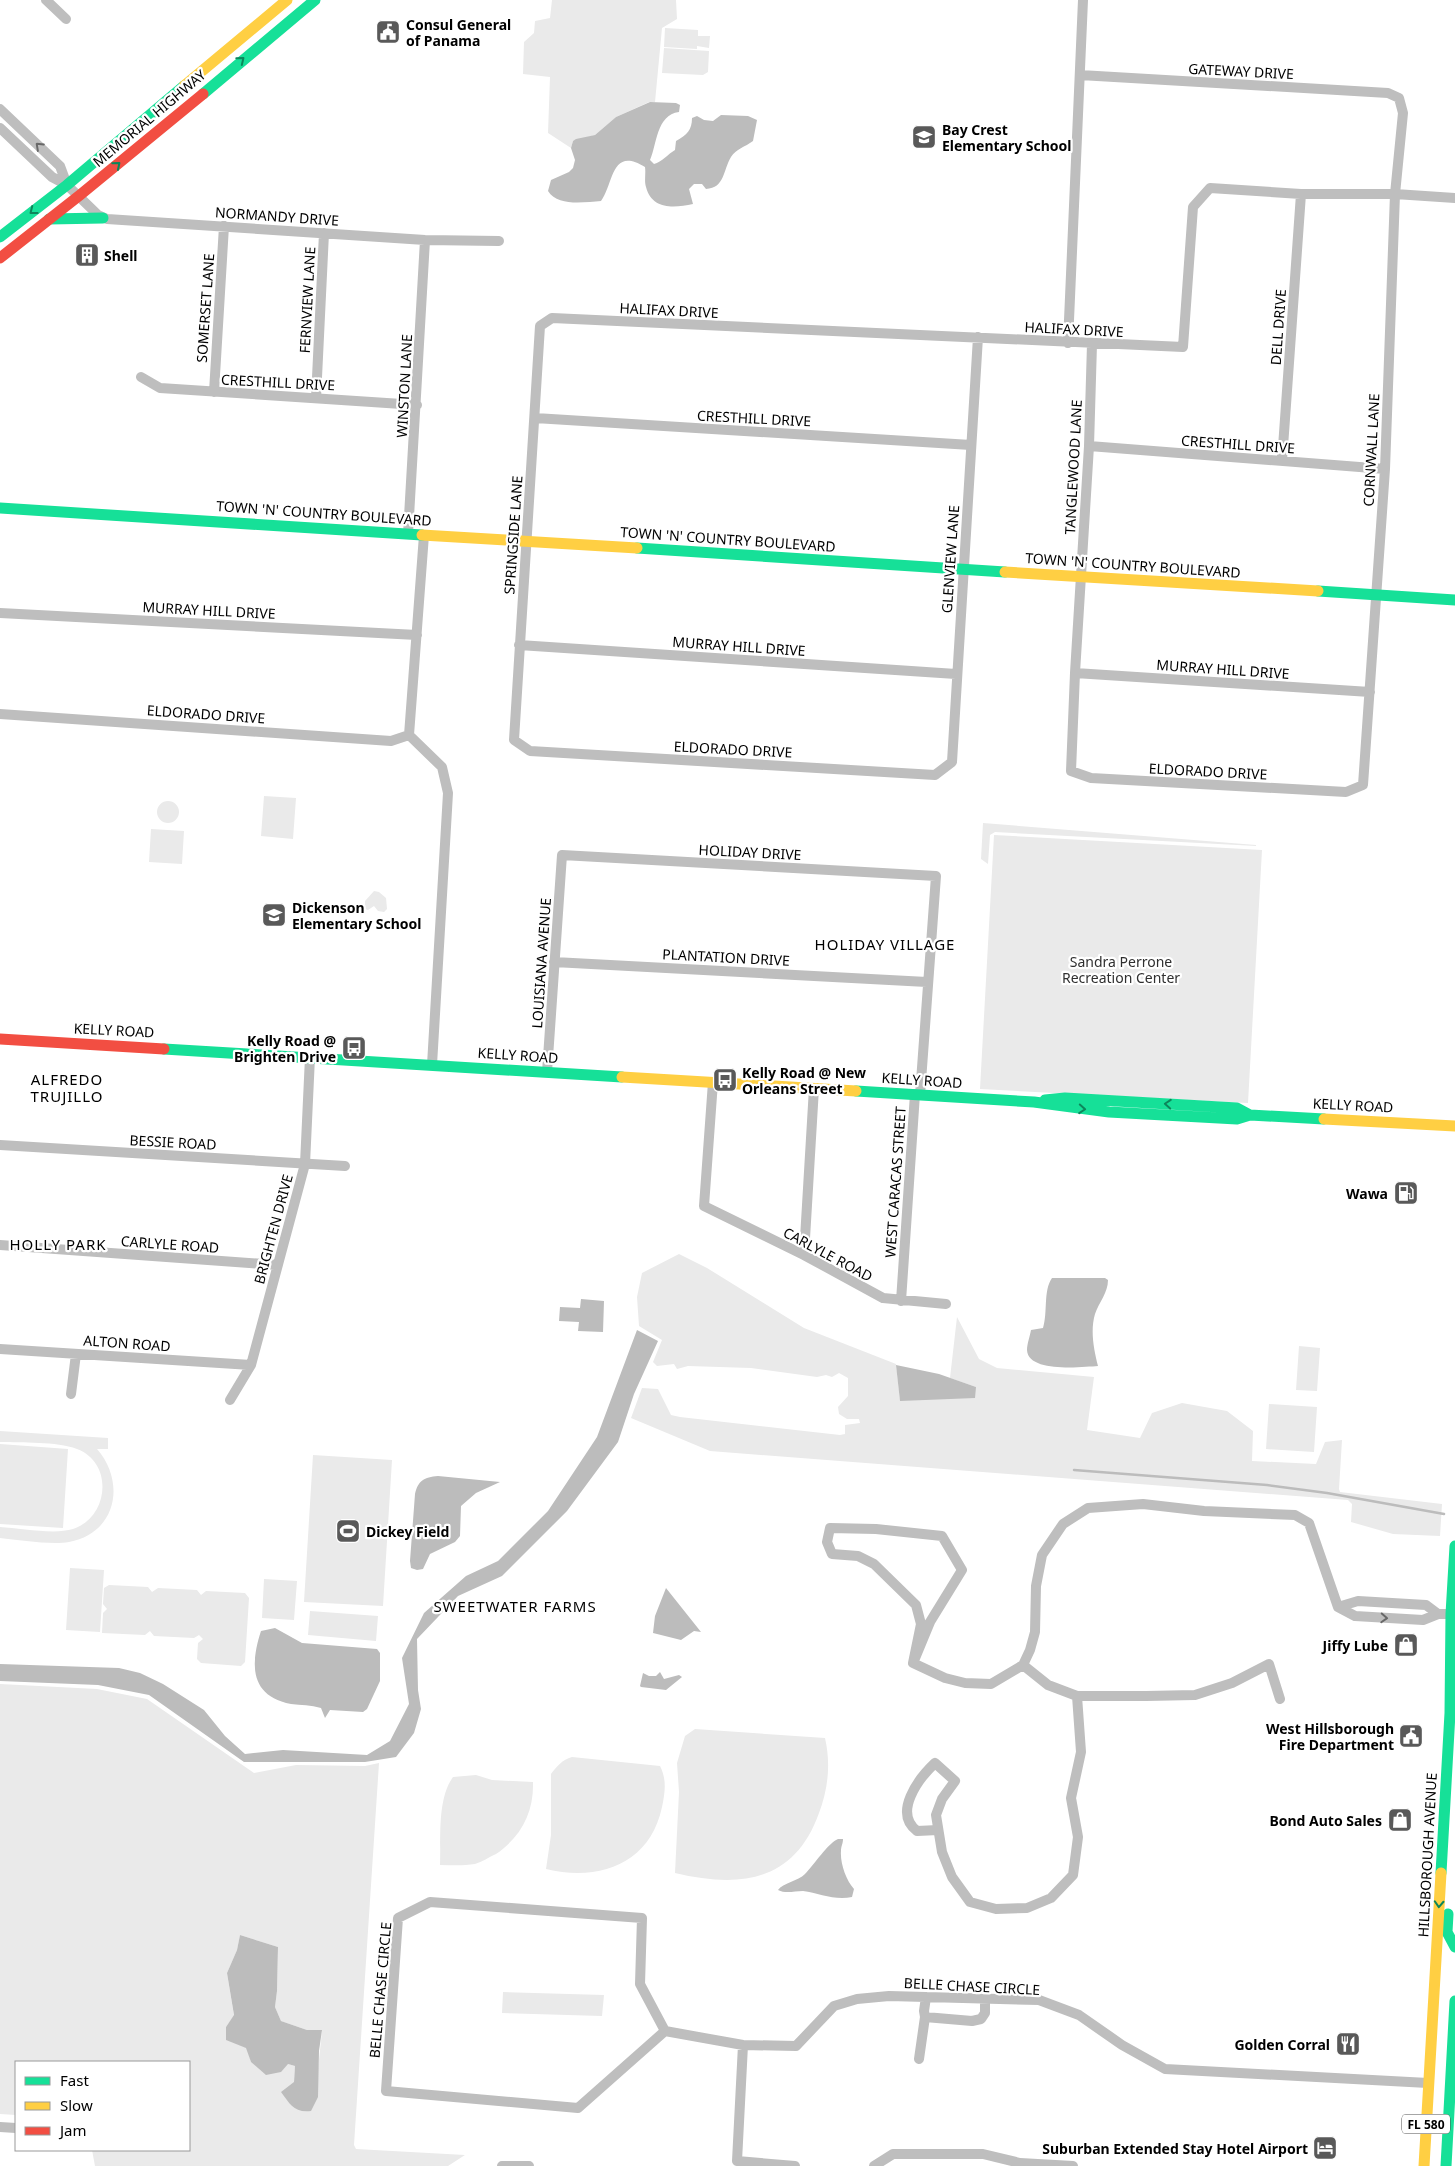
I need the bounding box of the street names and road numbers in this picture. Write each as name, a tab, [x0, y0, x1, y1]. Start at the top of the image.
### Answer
street label: GATEWAY DRIVE	[1188, 59, 1294, 83]
street label: MEMORIAL HIGHWAY	[89, 65, 209, 171]
street label: NORMANDY DRIVE	[214, 202, 340, 230]
street label: FERNVIEW LANE	[295, 246, 319, 354]
street label: SOMERSET LANE	[192, 253, 218, 363]
street label: DELL DRIVE	[1266, 288, 1290, 366]
street label: HALIFAX DRIVE	[619, 298, 719, 322]
street label: HALIFAX DRIVE	[1024, 317, 1124, 341]
street label: WINSTON LANE	[392, 334, 416, 438]
street label: CRESTHILL DRIVE	[221, 370, 335, 394]
street label: CORNWALL LANE	[1359, 393, 1383, 507]
street label: TANGLEWOOD LANE	[1060, 399, 1086, 535]
street label: CRESTHILL DRIVE	[697, 406, 811, 430]
street label: CRESTHILL DRIVE	[1180, 431, 1296, 457]
street label: SPRINGSIDE LANE	[499, 475, 527, 595]
street label: TOWN 'N' COUNTRY BOULEVARD	[216, 496, 432, 530]
street label: GLENVIEW LANE	[937, 504, 963, 614]
street label: TOWN 'N' COUNTRY BOULEVARD	[620, 522, 836, 556]
street label: TOWN 'N' COUNTRY BOULEVARD	[1025, 548, 1241, 582]
street label: MURRAY HILL DRIVE	[142, 597, 276, 623]
street label: MURRAY HILL DRIVE	[672, 632, 806, 660]
street label: MURRAY HILL DRIVE	[1156, 655, 1290, 683]
street label: ELDORADO DRIVE	[146, 700, 266, 728]
street label: ELDORADO DRIVE	[673, 736, 793, 762]
street label: ELDORADO DRIVE	[1148, 758, 1268, 784]
street label: HOLIDAY DRIVE	[698, 840, 802, 864]
street label: LOUISIANA AVENUE	[527, 897, 555, 1029]
street label: PLANTATION DRIVE	[662, 944, 790, 970]
street label: KELLY ROAD	[73, 1018, 155, 1042]
street label: KELLY ROAD	[477, 1043, 559, 1067]
street label: KELLY ROAD	[881, 1068, 963, 1092]
street label: KELLY ROAD	[1312, 1093, 1394, 1117]
street label: WEST CARACAS STREET	[880, 1105, 910, 1258]
street label: BESSIE ROAD	[129, 1130, 217, 1154]
street label: BRIGHTEN DRIVE	[249, 1172, 297, 1286]
street label: CARLYLE ROAD	[780, 1222, 876, 1286]
street label: CARLYLE ROAD	[120, 1231, 220, 1257]
street label: ALTON ROAD	[83, 1330, 171, 1356]
street label: HILLSBOROUGH AVENUE	[1413, 1772, 1441, 1938]
street label: BELLE CHASE CIRCLE	[365, 1921, 395, 2059]
street label: BELLE CHASE CIRCLE	[903, 1973, 1041, 1999]
road number: FL 580	[1402, 2114, 1450, 2134]

